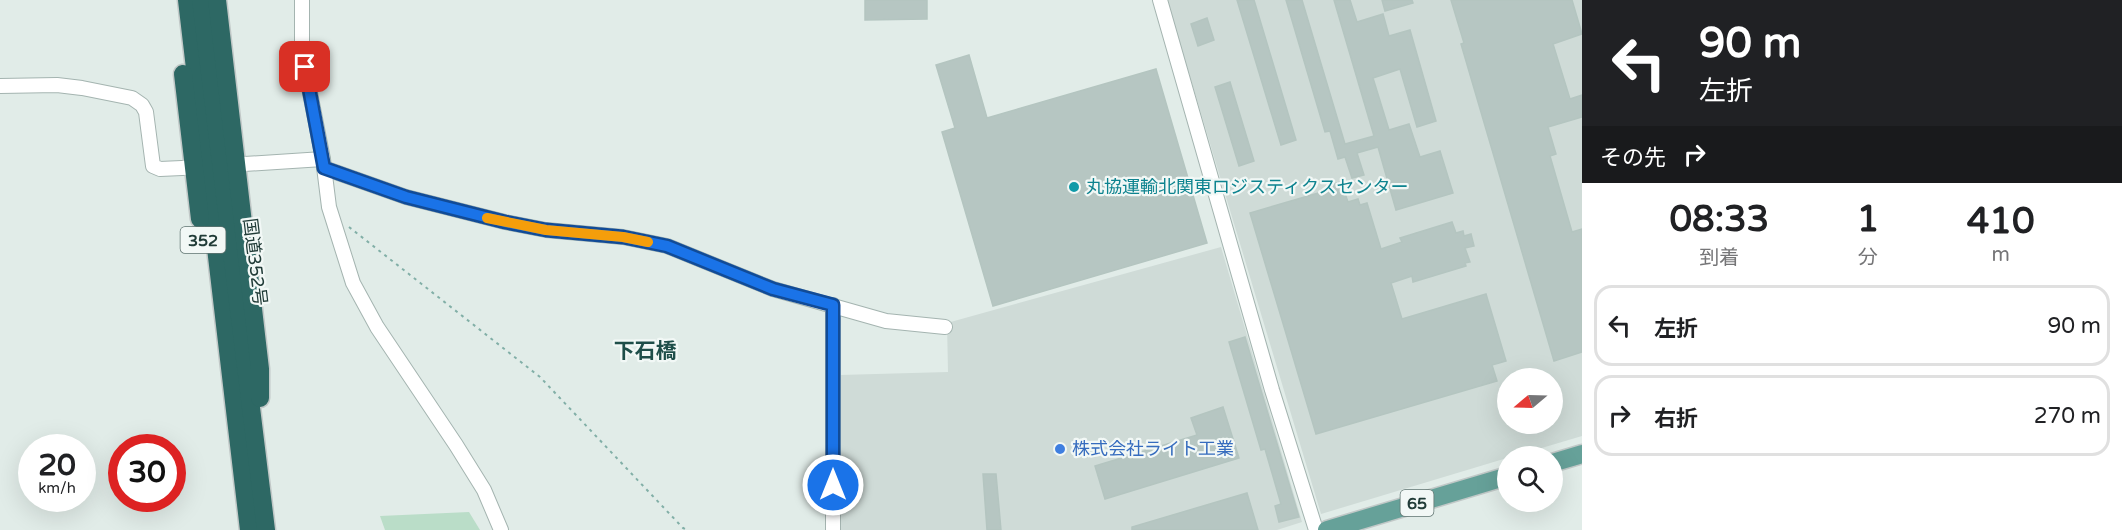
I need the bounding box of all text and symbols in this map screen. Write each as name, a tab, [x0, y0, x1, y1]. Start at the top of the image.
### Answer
text: 90 m	[1699, 18, 1801, 69]
icon: left	[1600, 24, 1678, 102]
pin	[279, 41, 330, 92]
icon: arrive	[288, 50, 321, 83]
text: 左折	[1699, 75, 1753, 108]
icon: right	[1678, 138, 1711, 171]
text: その先	[1600, 145, 1666, 171]
place label: 丸協運輸北関東ロジスティクスセンター	[1086, 176, 1408, 198]
marker: 丸協運輸北関東ロジスティクスセンター	[1067, 180, 1081, 194]
text: 08:33	[1669, 198, 1769, 241]
text: 1	[1857, 198, 1879, 241]
text: 410	[1967, 200, 2035, 243]
street label: 国道352号	[239, 217, 271, 307]
road number: 352	[180, 227, 226, 253]
text: m	[1991, 243, 2010, 267]
text: 到着	[1699, 246, 1739, 270]
text: 分	[1858, 246, 1878, 270]
icon: left	[1603, 309, 1636, 342]
text: 90 m	[2047, 313, 2101, 339]
text: 左折	[1654, 316, 1698, 342]
district label: 下石橋	[614, 339, 677, 364]
north arrow	[1497, 368, 1563, 434]
map controls	[1497, 368, 1563, 512]
icon: right	[1603, 399, 1636, 432]
text: 270 m	[2034, 403, 2101, 429]
text: 右折	[1654, 406, 1698, 432]
speed limit sign: 30	[108, 434, 186, 512]
place label: 株式会社ライト工業	[1072, 438, 1234, 460]
marker: 株式会社ライト工業	[1053, 442, 1067, 456]
button: search	[1497, 446, 1563, 512]
text: 20	[38, 447, 76, 484]
position arrow	[801, 453, 865, 517]
text: km/h	[38, 479, 76, 497]
road number: 65	[1400, 490, 1434, 516]

